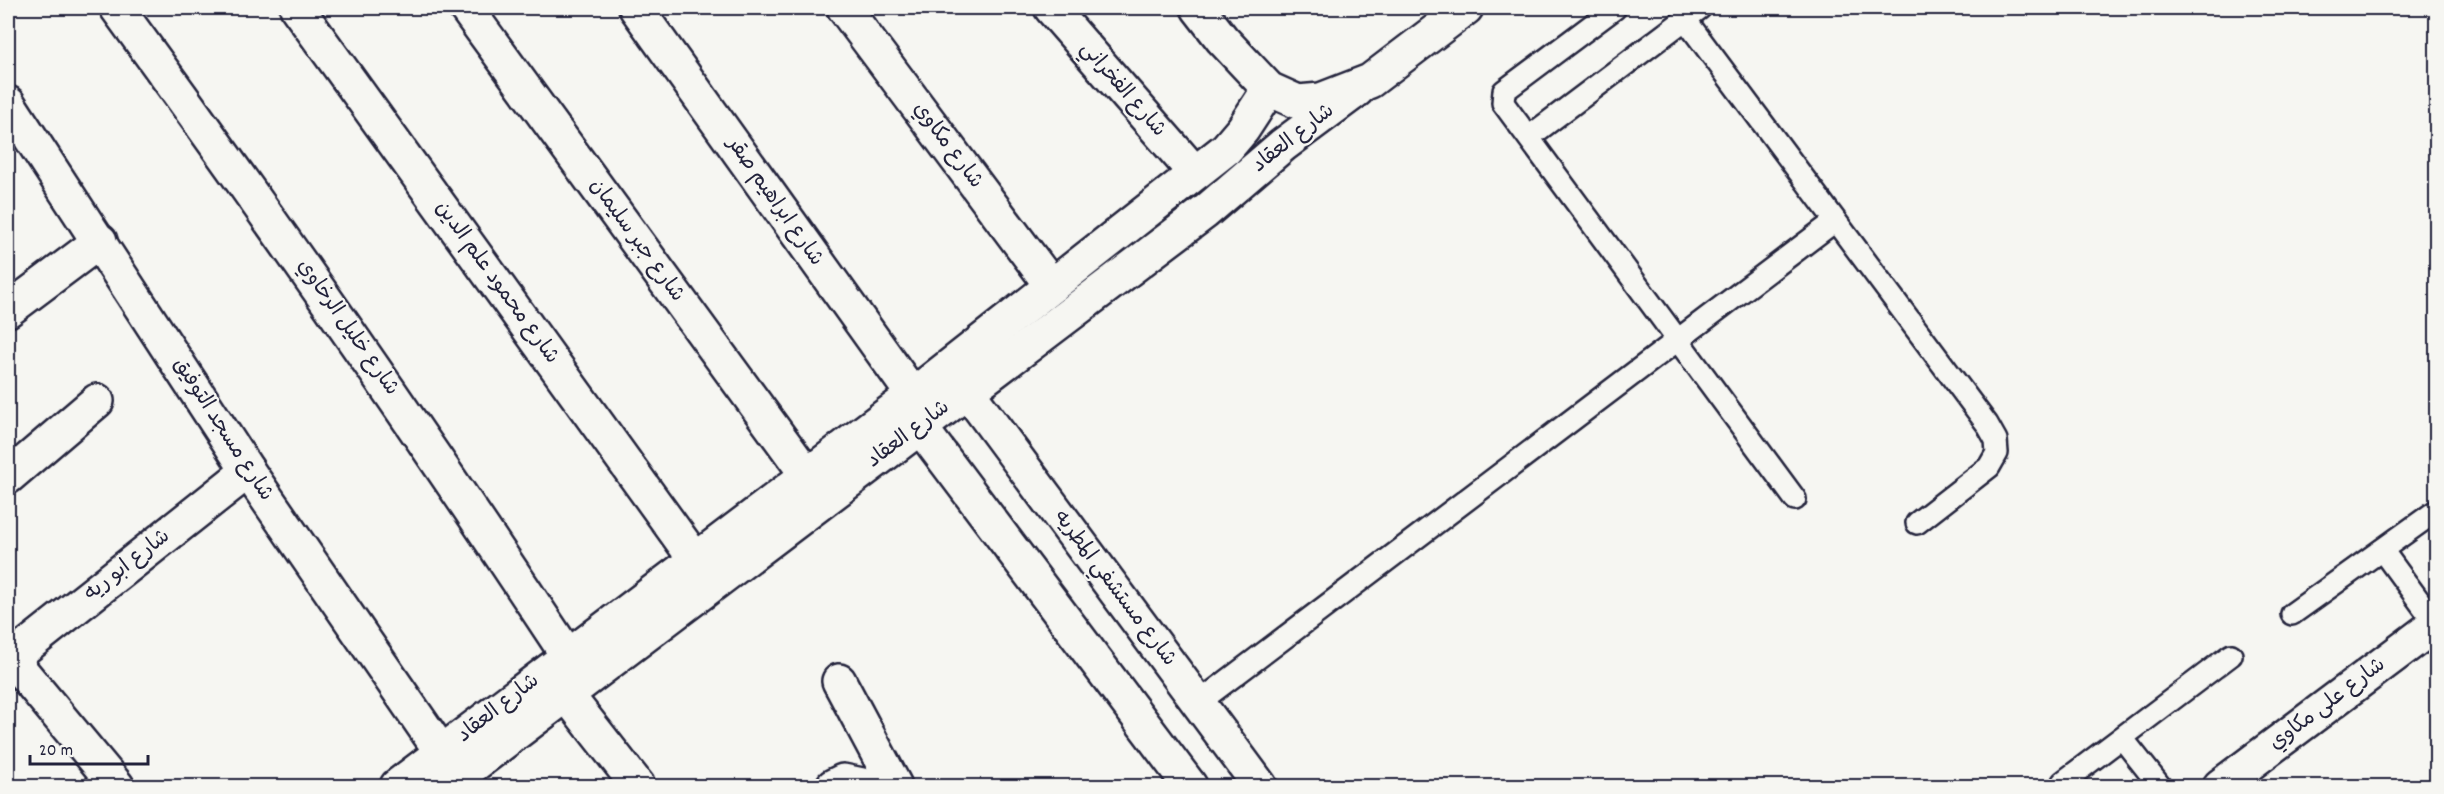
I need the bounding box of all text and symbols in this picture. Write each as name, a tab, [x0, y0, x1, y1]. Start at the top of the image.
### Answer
street label: شارع الفخراني	[1071, 35, 1172, 145]
street label: شارع مكاوي	[904, 96, 990, 196]
street label: شارع العقاد	[1246, 97, 1342, 181]
street label: شارع ابراهيم صقر	[717, 130, 830, 273]
street label: شارع جبر سليمان	[581, 173, 691, 309]
street label: شارع محمود علم الدين	[426, 195, 566, 371]
street label: شارع خليل الرخاوي	[289, 253, 405, 403]
street label: شارع مسجد التوفيق	[164, 352, 280, 508]
street label: شارع العقاد	[861, 394, 957, 476]
street label: شارع مستشفي المطريه	[1044, 505, 1183, 674]
street label: شارع ابو ريه	[79, 523, 177, 609]
street label: شارع على مكاوي	[2263, 651, 2393, 759]
street label: شارع العقاد	[451, 667, 547, 751]
scale bar	[30, 728, 148, 766]
text: 20 m	[39, 739, 73, 764]

